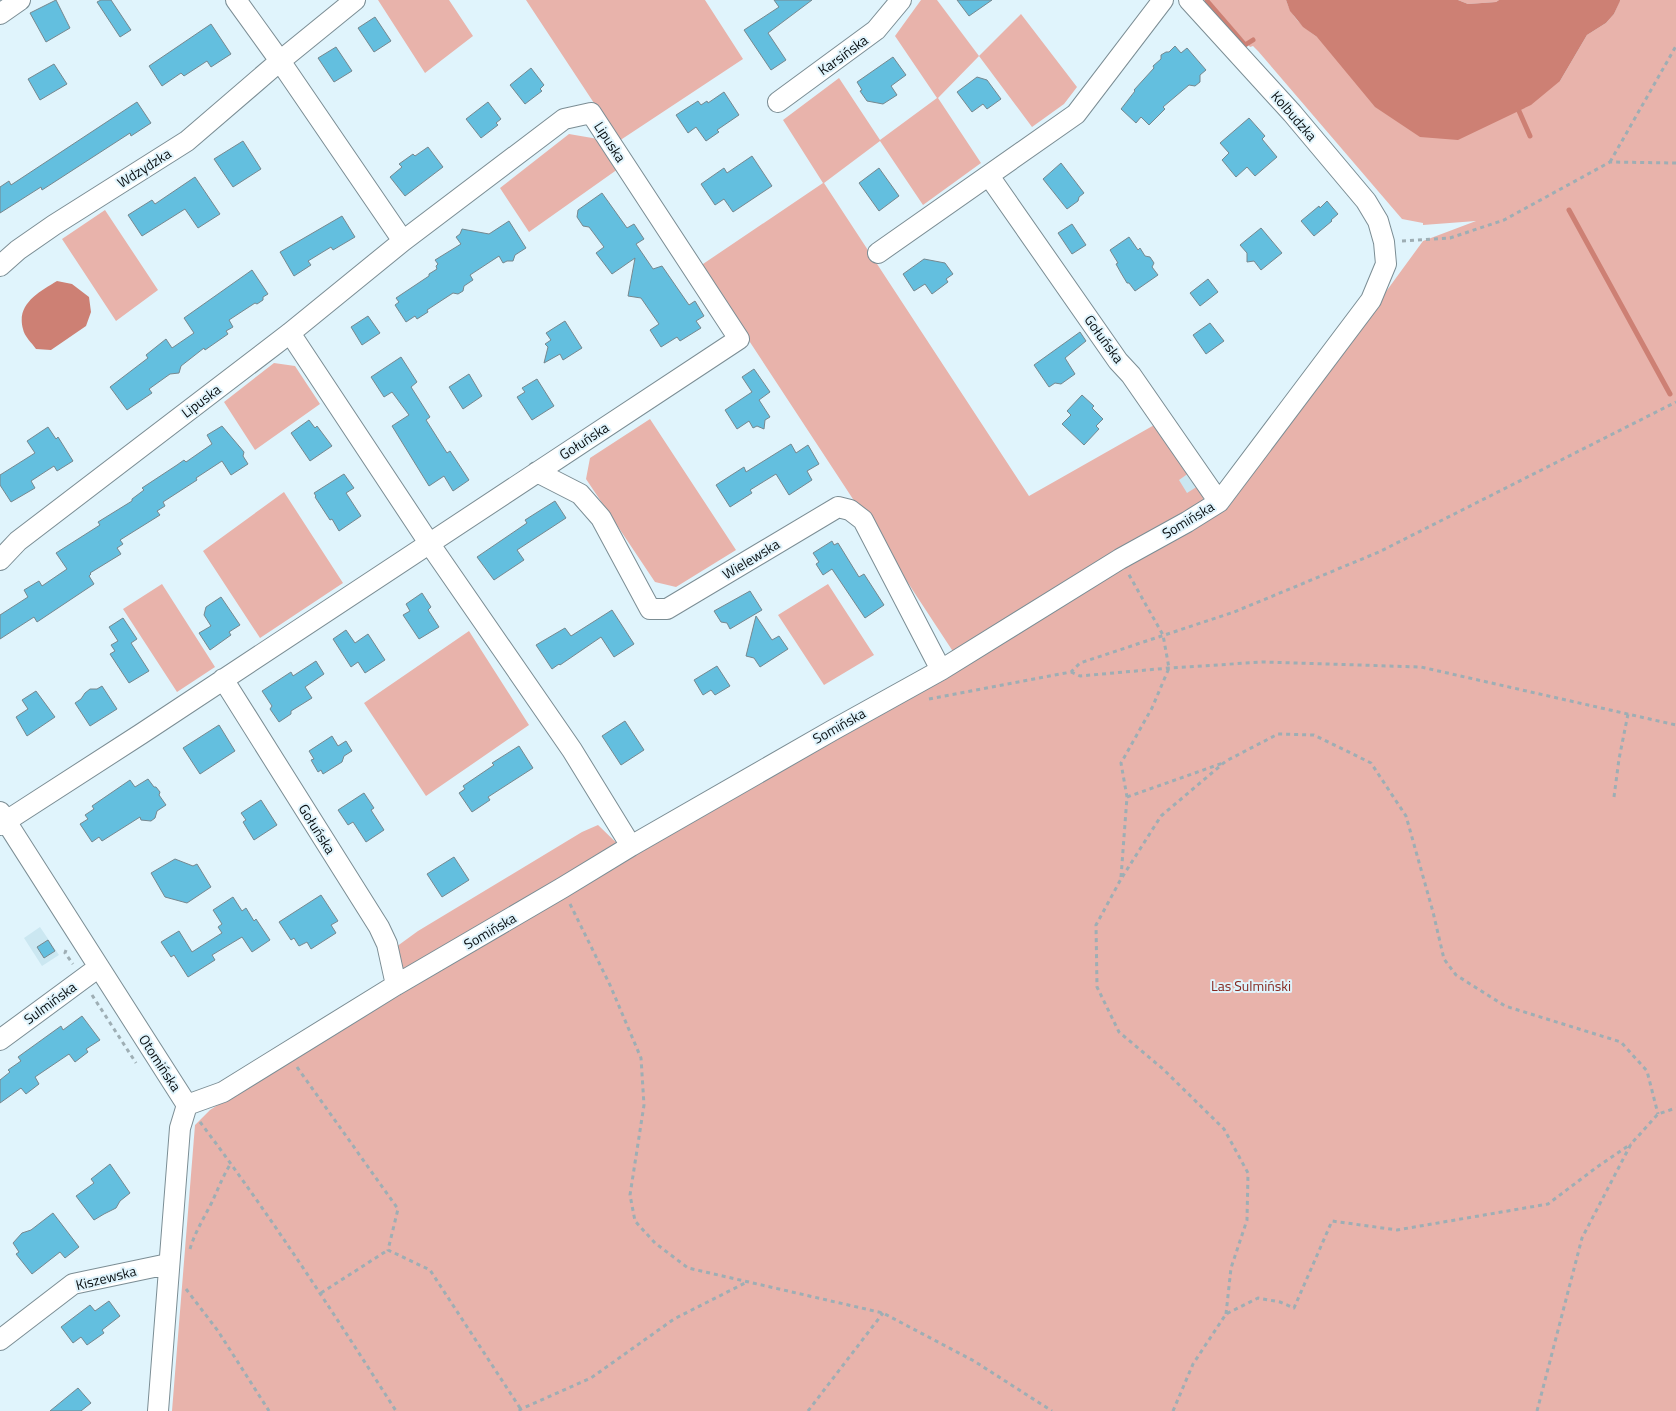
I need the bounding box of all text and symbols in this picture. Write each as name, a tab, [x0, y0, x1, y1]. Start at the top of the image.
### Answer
street label: Karsińska	[813, 29, 872, 80]
street label: Kolbudzka	[1267, 86, 1322, 145]
street label: Lipuska	[589, 117, 631, 166]
street label: Wdzydzka	[113, 143, 175, 192]
street label: Gołuńska	[1080, 310, 1129, 367]
street label: Lipuska	[176, 379, 225, 422]
street label: Gołuńska	[555, 417, 613, 465]
street label: Somińska	[1158, 496, 1218, 543]
street label: Wielewska	[718, 533, 783, 584]
street label: Somińska	[809, 702, 869, 749]
street label: Gołuńska	[294, 800, 341, 858]
street label: Somińska	[460, 907, 520, 954]
park label: Las Sulmiński	[1211, 975, 1291, 996]
street label: Sulmińska	[19, 976, 80, 1029]
street label: Otomińska	[134, 1030, 187, 1095]
street label: Kiszewska	[73, 1260, 138, 1295]

